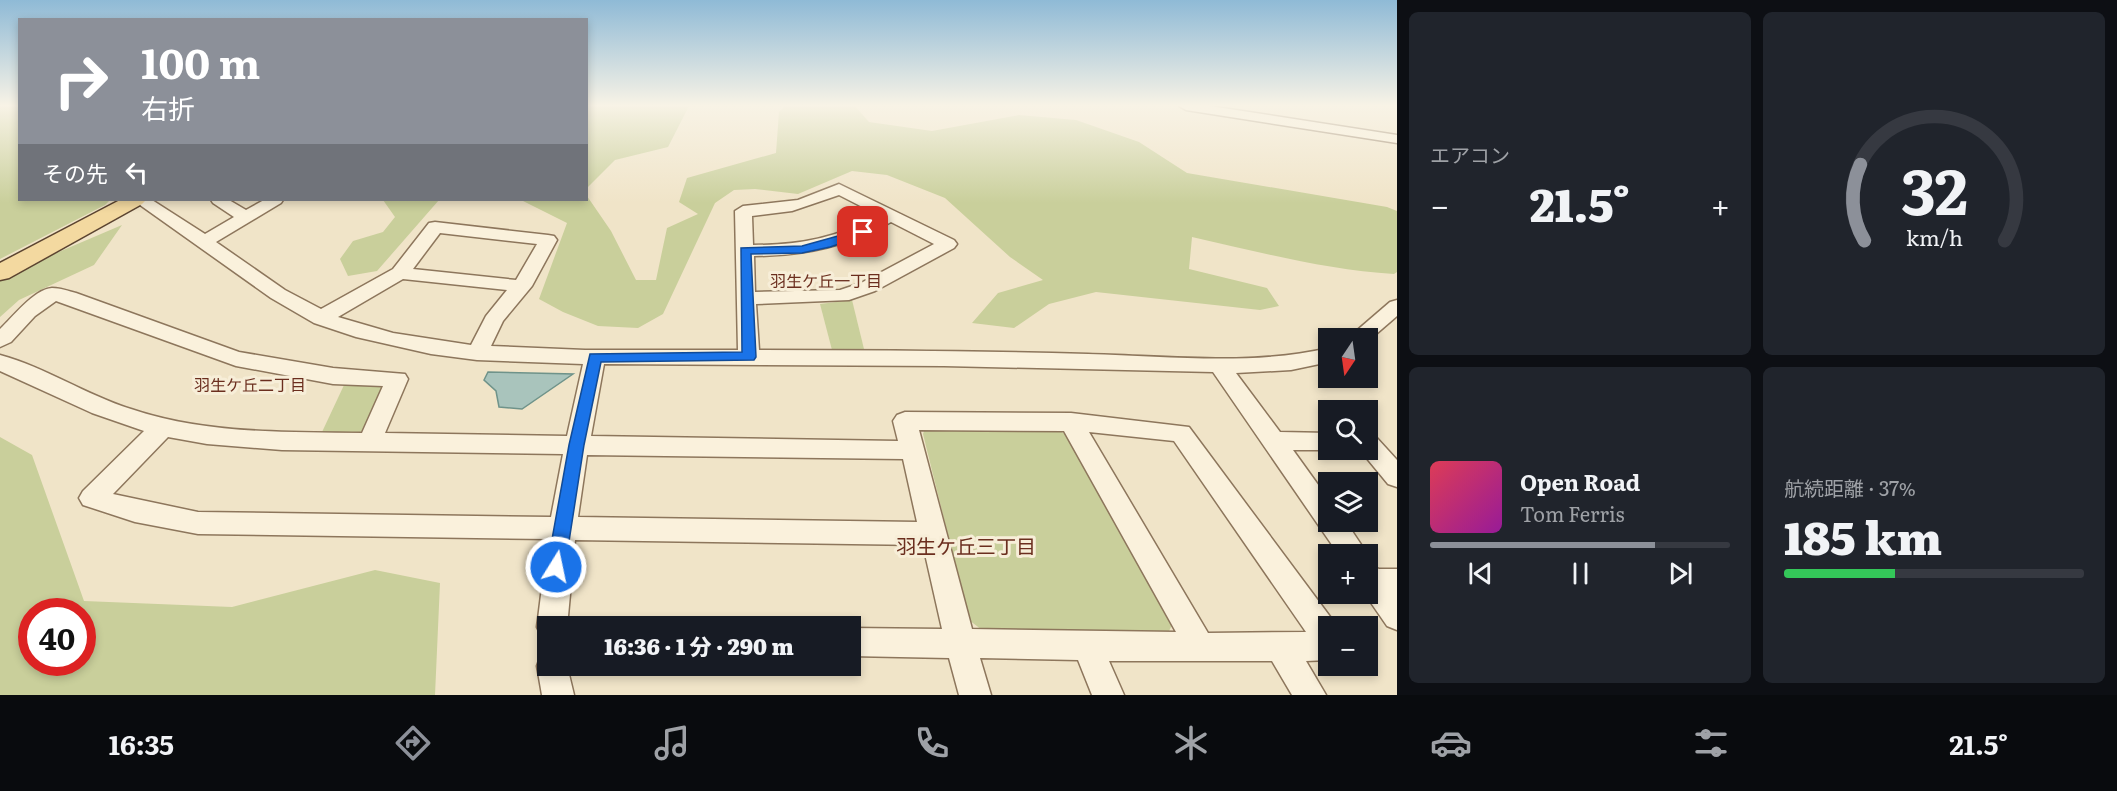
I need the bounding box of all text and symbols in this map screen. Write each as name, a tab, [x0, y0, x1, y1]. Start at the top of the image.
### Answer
text: 100 m	[141, 30, 260, 92]
icon: right	[42, 42, 120, 120]
text: 右折	[141, 87, 195, 127]
text: エアコン	[1430, 139, 1510, 169]
text: 32	[1900, 142, 1968, 234]
text: その先	[42, 156, 108, 189]
icon: left	[120, 156, 153, 189]
text: 21.5°	[1530, 169, 1630, 236]
text: −	[1430, 179, 1449, 228]
text: +	[1711, 179, 1730, 228]
pin	[837, 206, 888, 257]
icon: arrive	[846, 215, 879, 248]
text: km/h	[1905, 221, 1963, 253]
district label: 羽生ケ丘一丁目	[770, 268, 882, 292]
north arrow	[1318, 328, 1378, 388]
map controls	[1318, 328, 1378, 676]
district label: 羽生ケ丘二丁目	[194, 372, 306, 396]
button: search	[1318, 400, 1378, 460]
text: Open Road	[1520, 465, 1640, 498]
button: layers	[1318, 472, 1378, 532]
text: 航続距離 · 37%	[1784, 472, 1916, 502]
text: Tom Ferris	[1520, 498, 1625, 528]
text: 185 km	[1784, 502, 1942, 569]
district label: 羽生ケ丘三丁目	[896, 530, 1036, 560]
position arrow	[524, 535, 588, 599]
button: +	[1318, 544, 1378, 604]
icon: previous	[1464, 557, 1497, 590]
icon: pause	[1564, 557, 1597, 590]
icon: next	[1664, 557, 1697, 590]
speed limit sign: 40	[18, 598, 96, 676]
button: −	[1318, 616, 1378, 676]
text: 16:36 · 1 分 · 290 m	[604, 629, 794, 662]
icon: directions	[392, 722, 434, 764]
icon: music	[651, 722, 693, 764]
icon: phone	[911, 722, 953, 764]
icon: climate	[1170, 722, 1212, 764]
icon: car	[1430, 722, 1472, 764]
icon: filters	[1690, 722, 1732, 764]
text: 16:35	[109, 723, 174, 763]
text: 21.5°	[1949, 723, 2008, 763]

